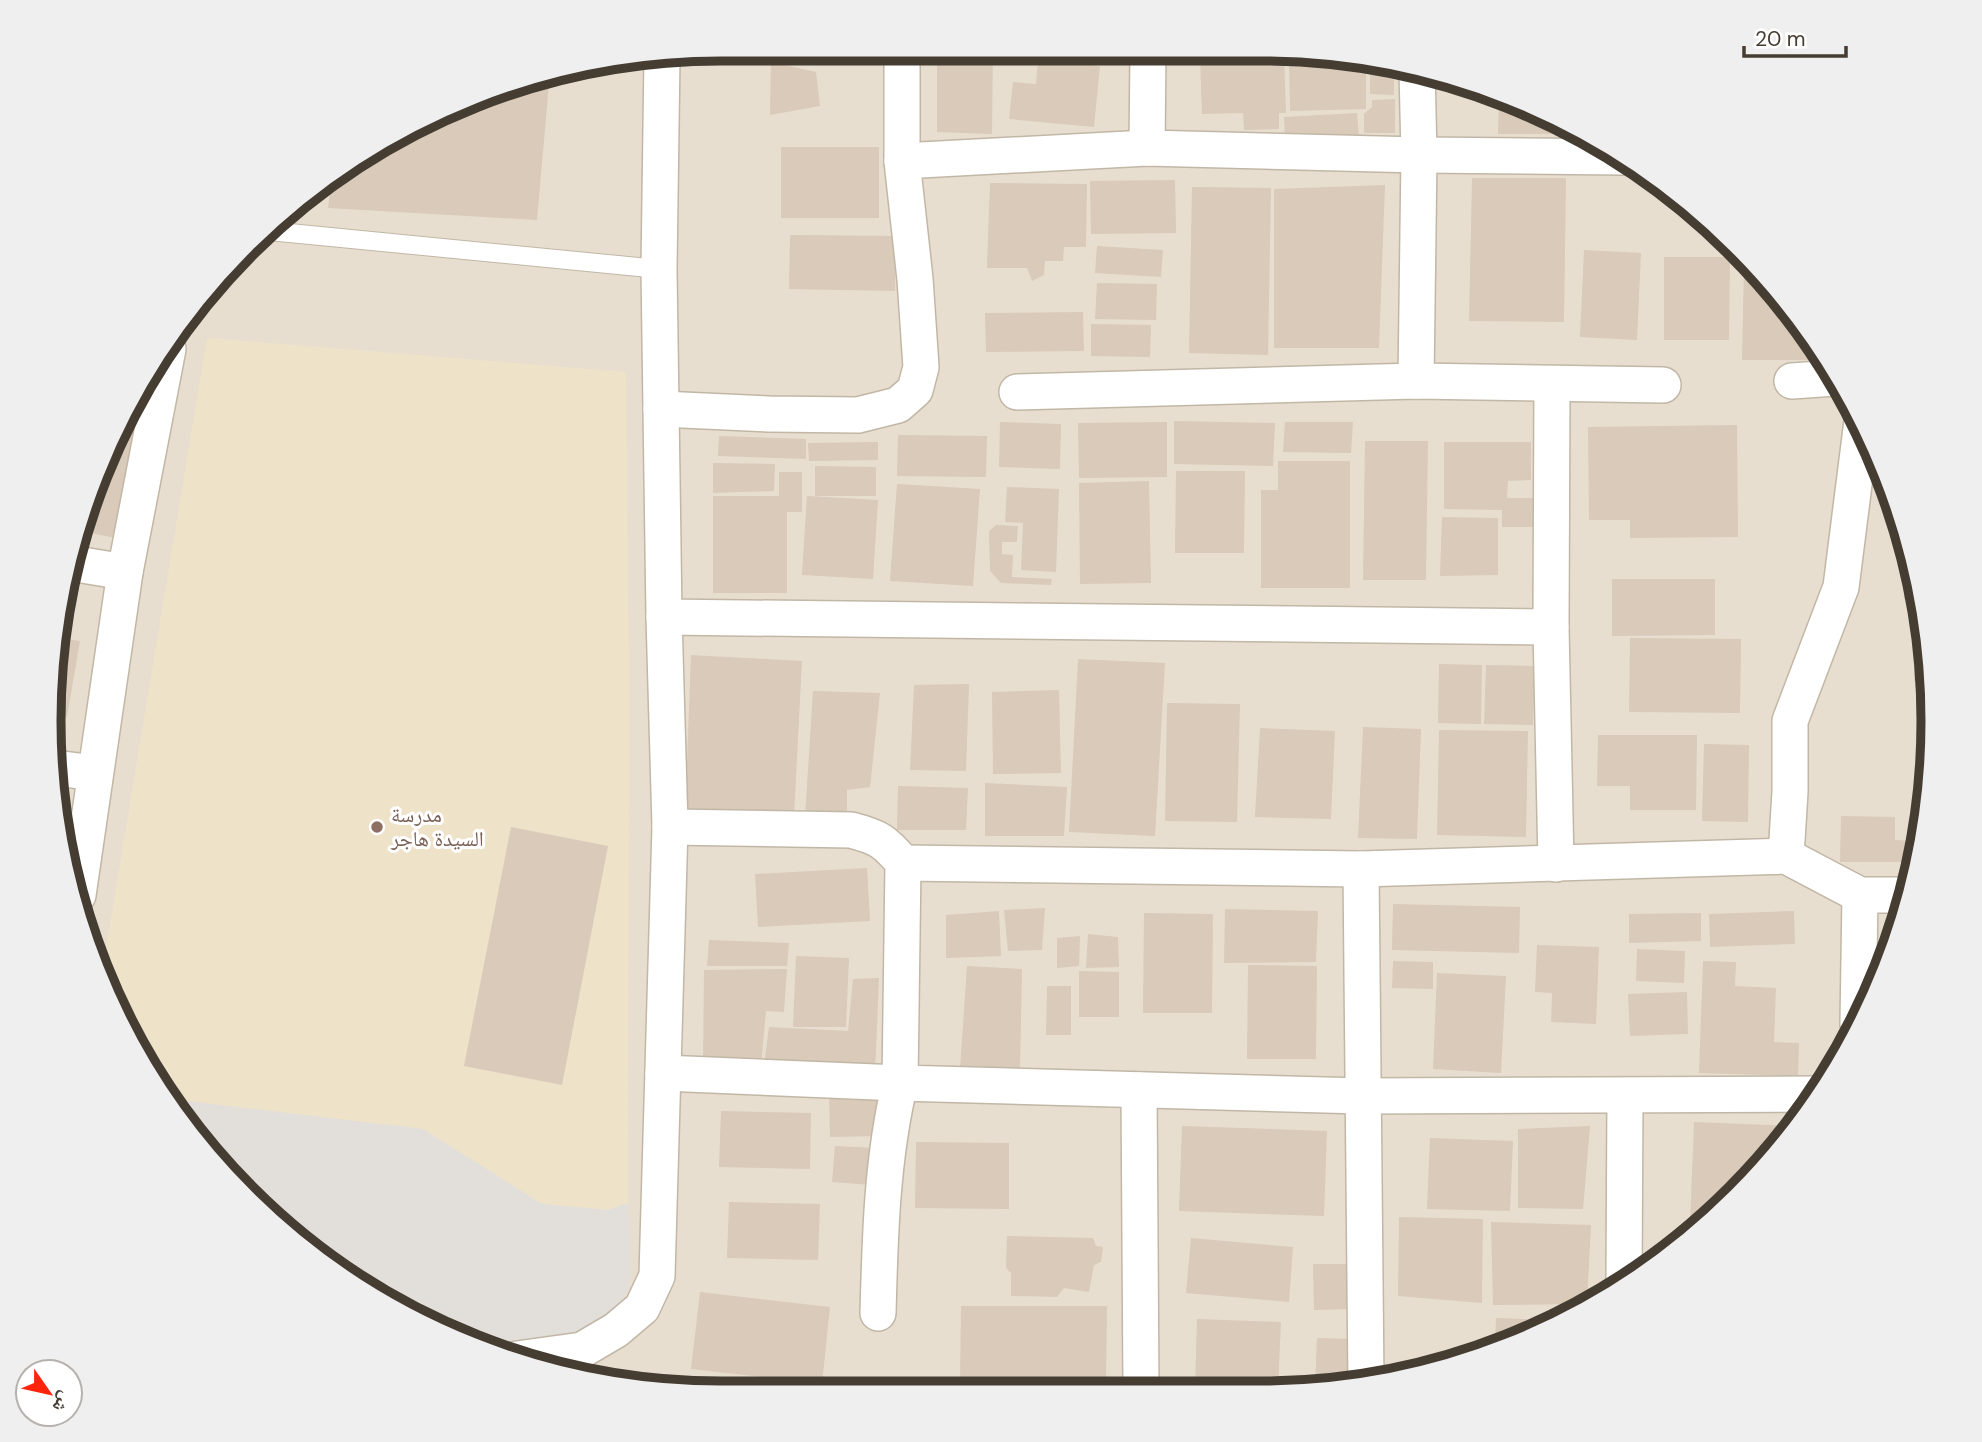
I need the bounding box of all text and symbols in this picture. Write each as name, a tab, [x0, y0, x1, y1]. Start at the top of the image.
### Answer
scale bar	[1744, 14, 1846, 58]
text: 20 m	[1755, 25, 1806, 53]
place label: مدرسة السيدة هاجر	[390, 801, 484, 853]
marker: مدرسة السيدة هاجر	[369, 819, 385, 835]
north arrow	[14, 1358, 84, 1428]
text: ش	[47, 1387, 79, 1418]

